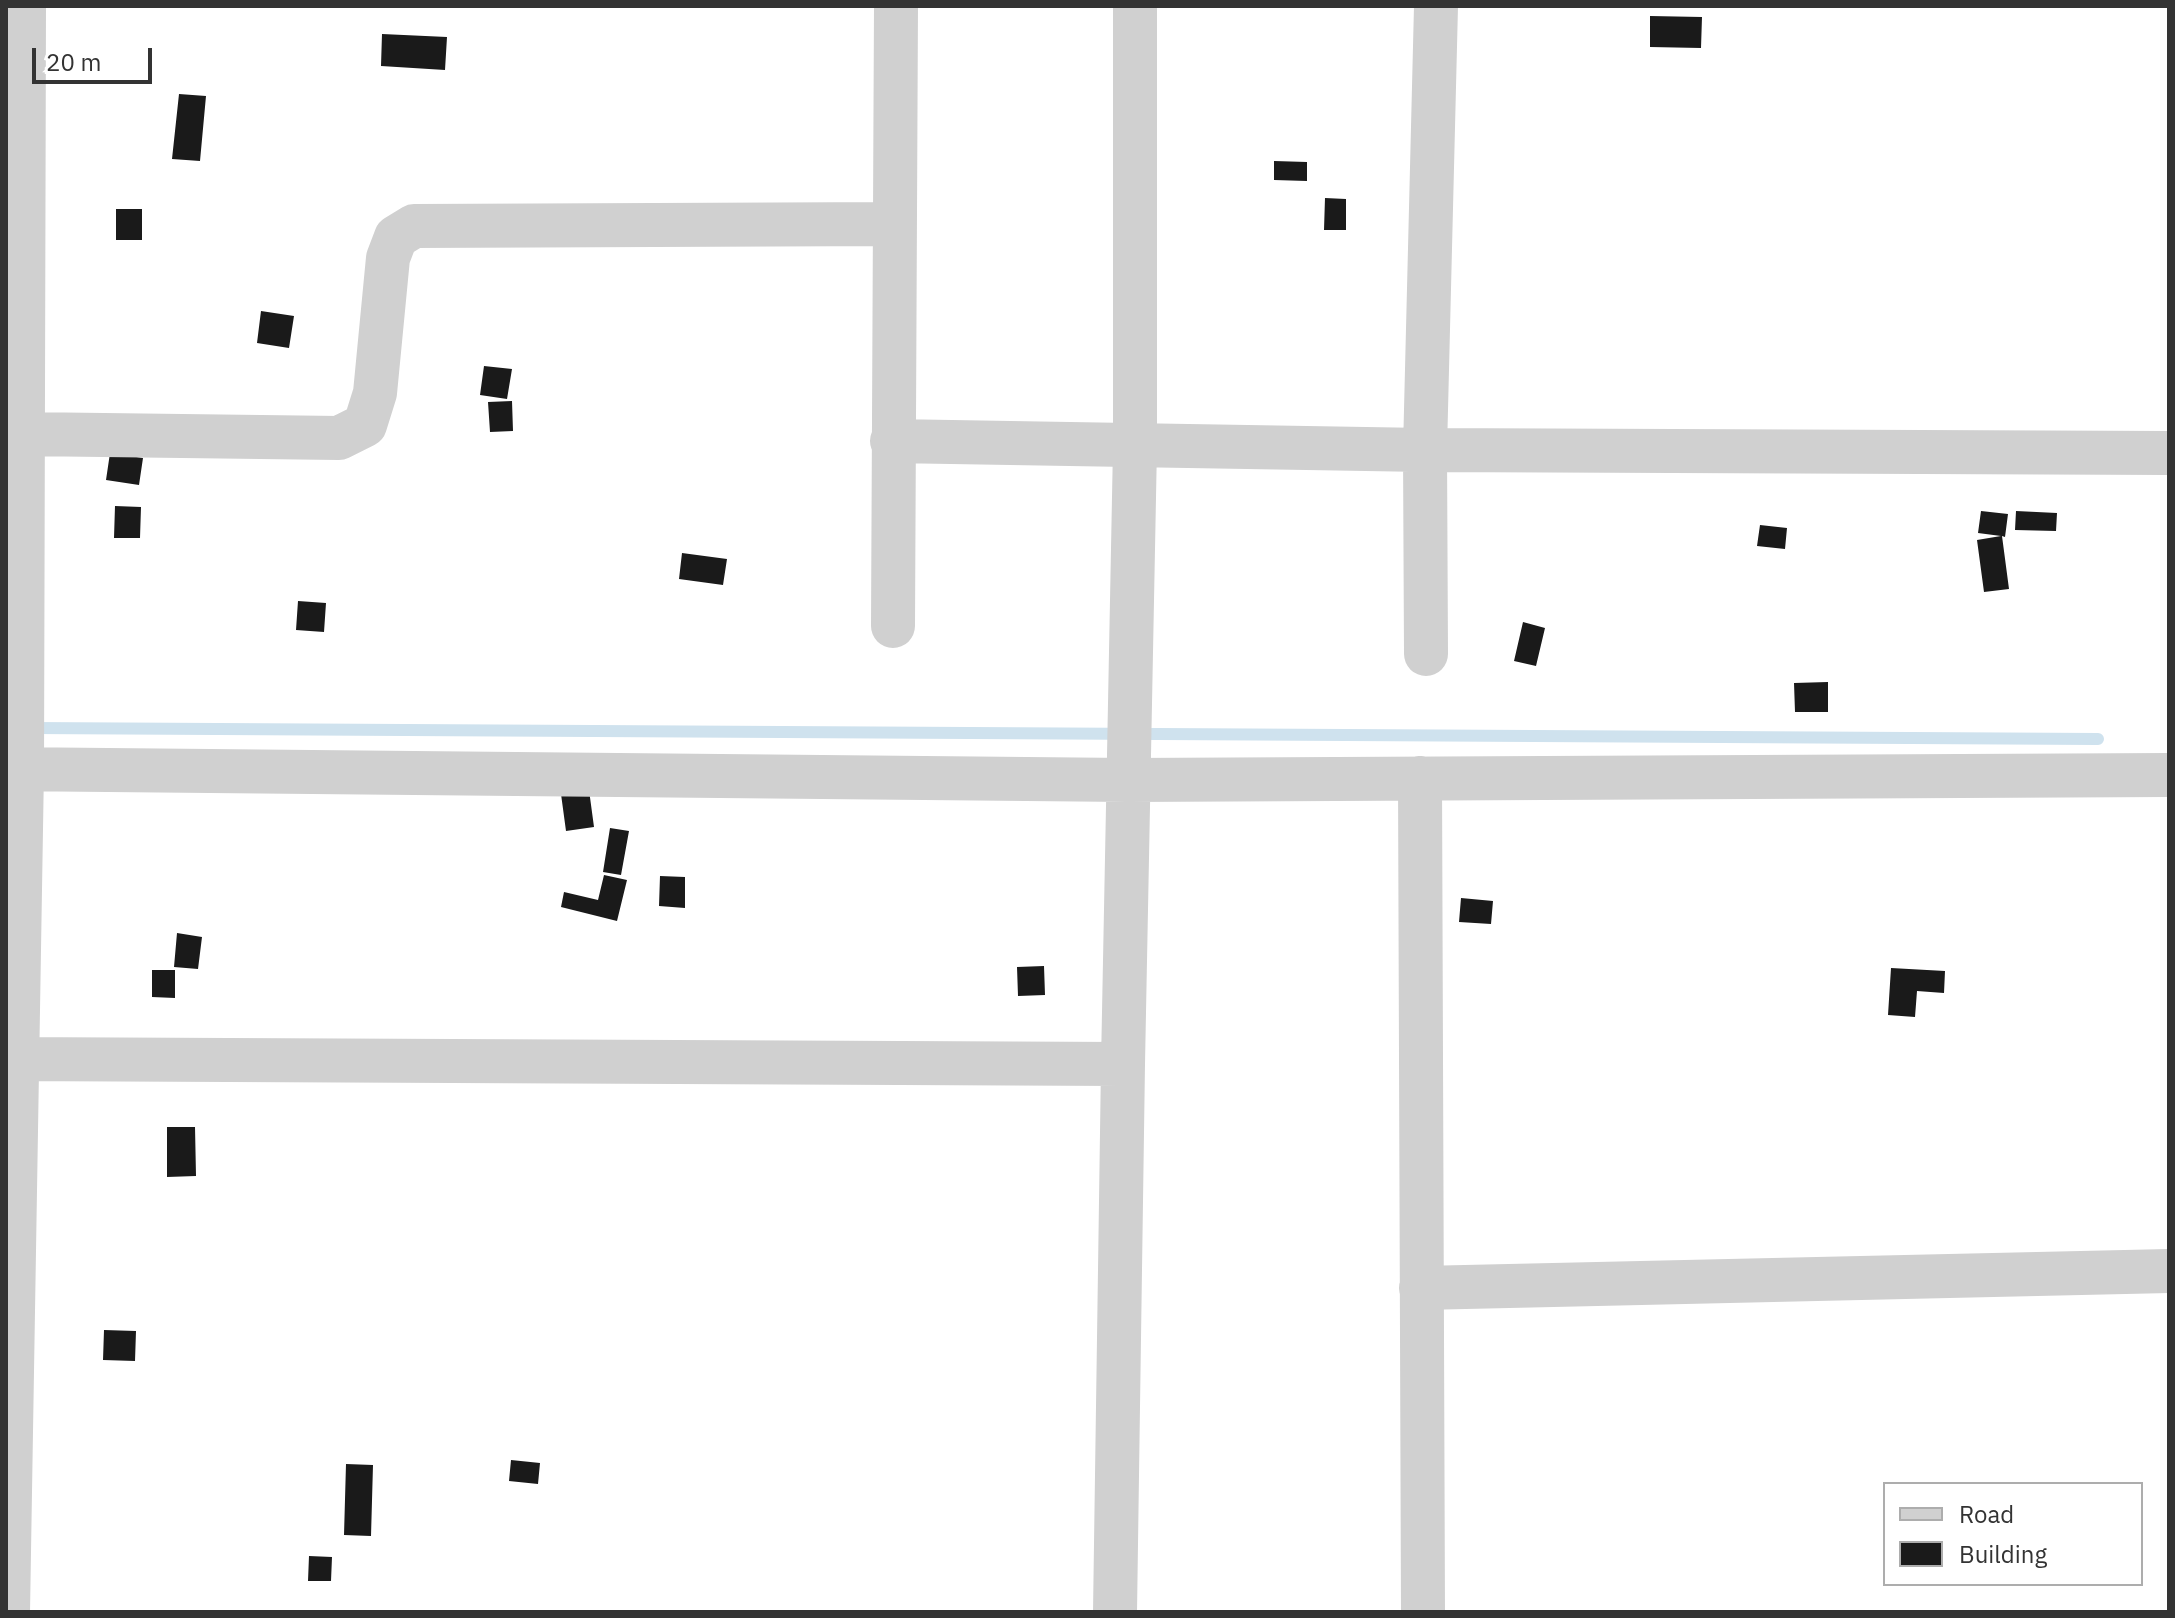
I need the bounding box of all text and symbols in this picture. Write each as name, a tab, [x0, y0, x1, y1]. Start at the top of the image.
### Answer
scale bar	[36, 32, 156, 82]
text: 20 m	[46, 46, 101, 78]
legend	[1883, 1482, 2143, 1586]
text: Road	[1959, 1498, 2014, 1530]
text: Building	[1959, 1538, 2047, 1570]

